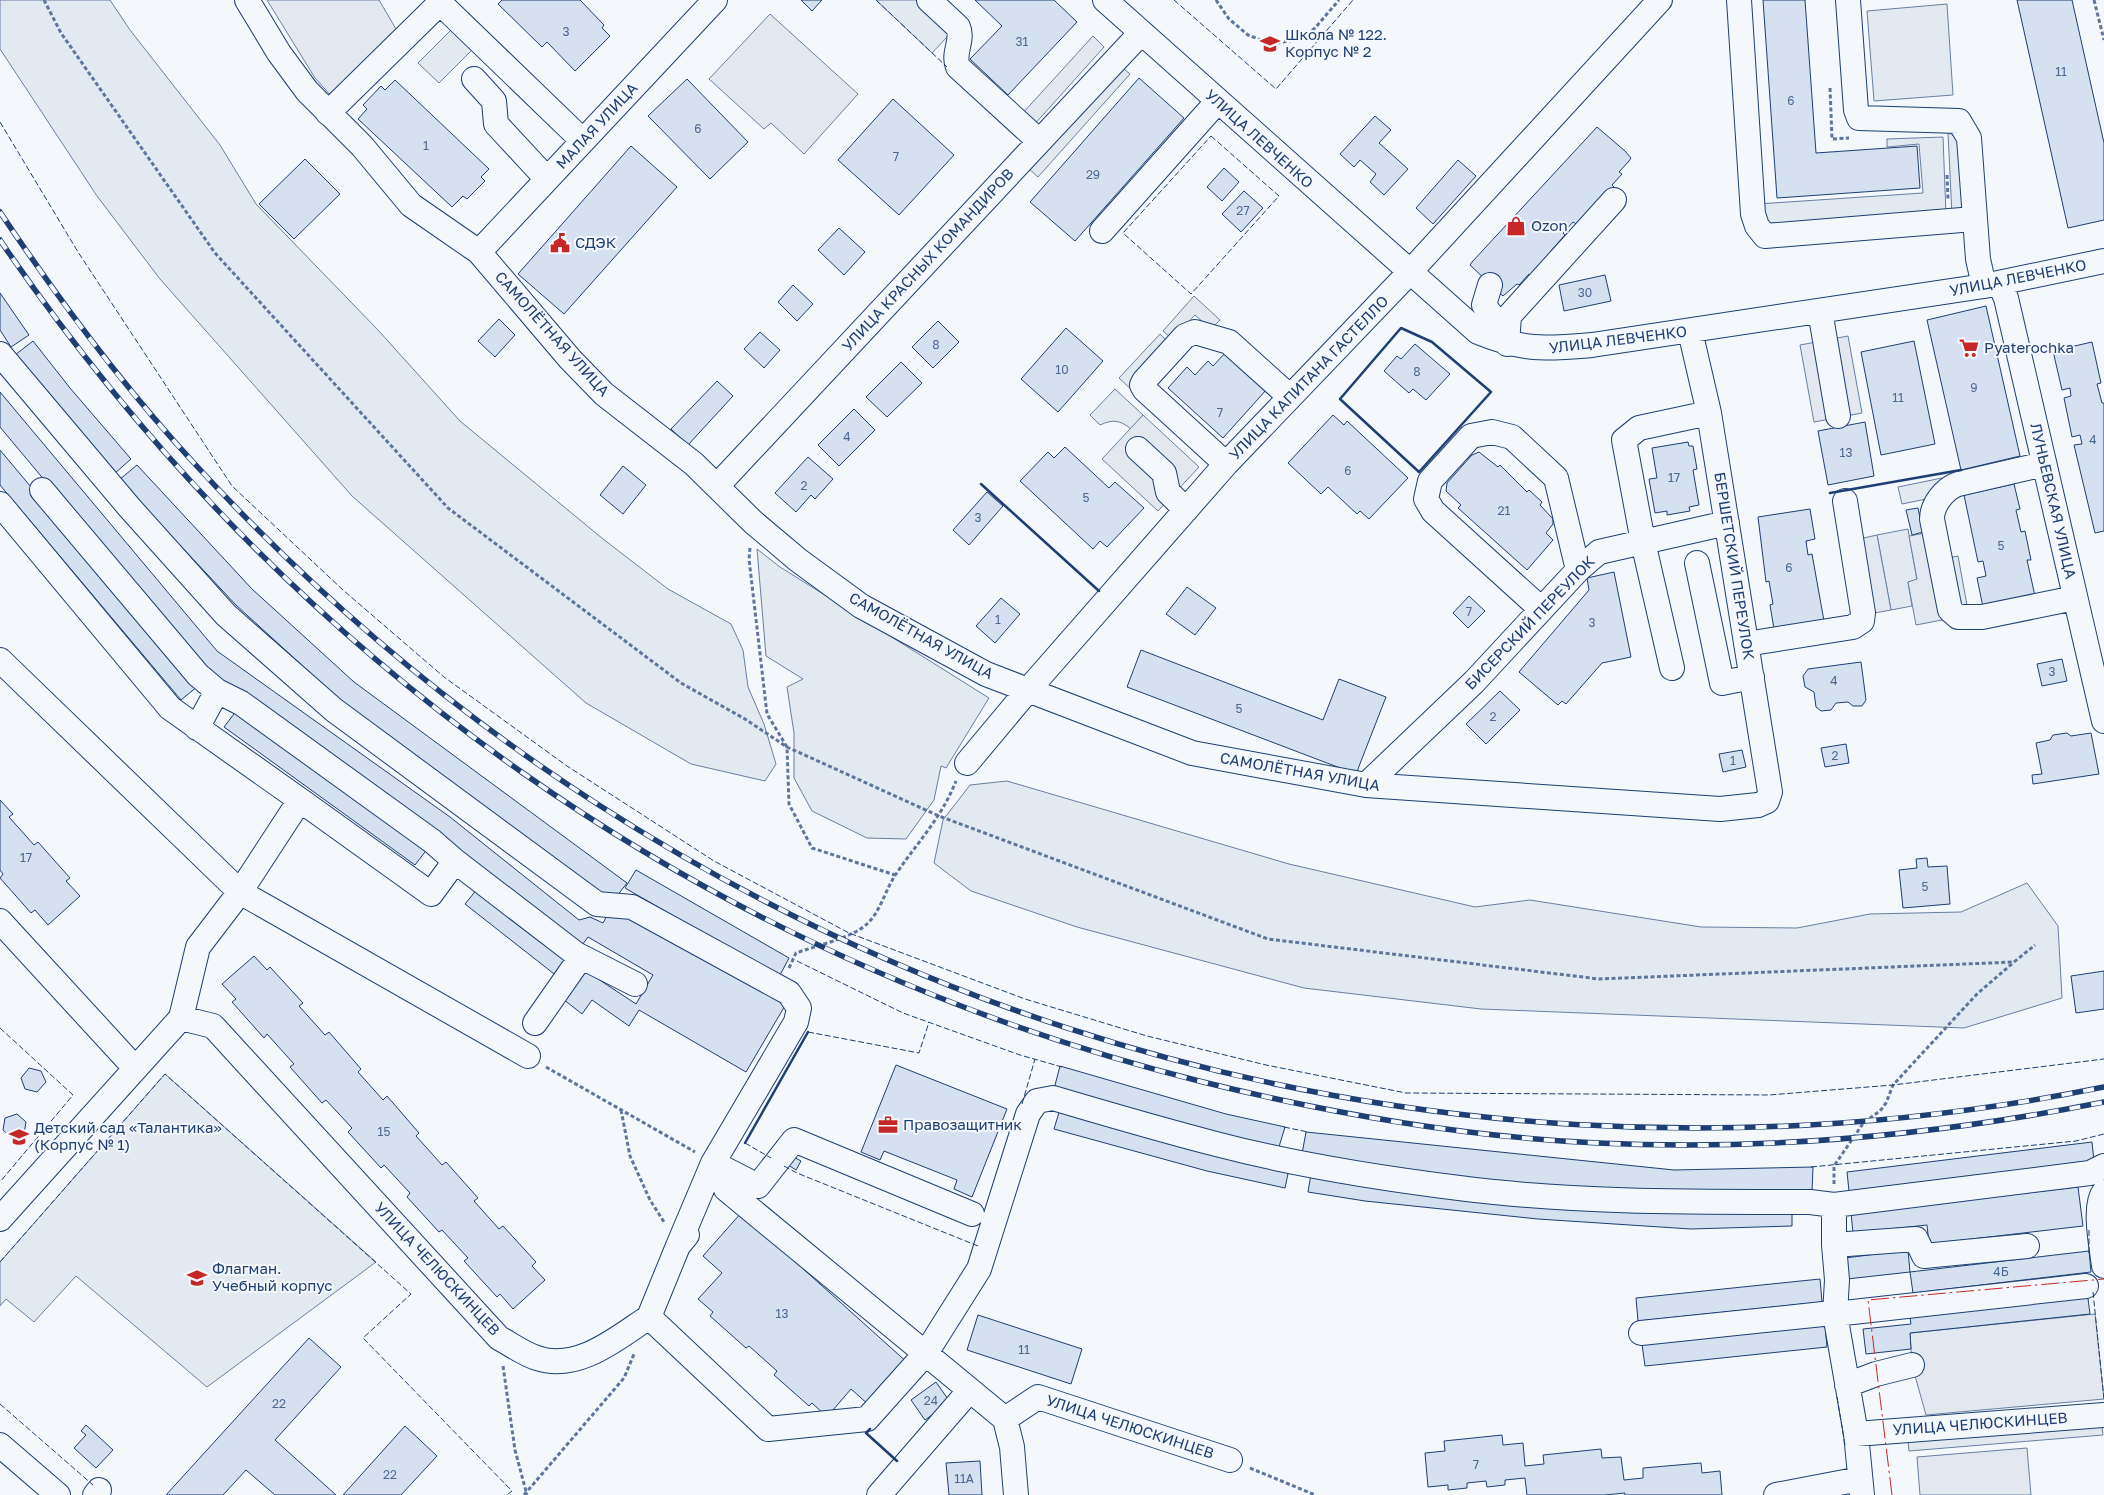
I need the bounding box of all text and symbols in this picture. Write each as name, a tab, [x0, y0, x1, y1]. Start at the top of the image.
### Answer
house number: 3	[562, 24, 570, 39]
place label: Школа № 122. Корпус № 2	[1285, 25, 1387, 60]
school or university icon: Школа № 122. Корпус № 2	[1259, 33, 1281, 55]
house number: 31	[1016, 34, 1029, 49]
house number: 11	[2055, 64, 2067, 79]
street label: МАЛАЯ УЛИЦА	[552, 78, 641, 172]
street label: УЛИЦА ЛЕВЧЕНКО	[1202, 85, 1317, 191]
house number: 6	[1787, 93, 1795, 108]
house number: 6	[694, 121, 702, 136]
house number: 1	[423, 138, 429, 153]
house number: 7	[893, 149, 899, 164]
street label: УЛИЦА КРАСНЫХ КОМАНДИРОВ	[838, 164, 1017, 354]
house number: 29	[1086, 167, 1100, 182]
house number: 27	[1236, 203, 1250, 218]
shop icon: Ozon	[1505, 215, 1527, 237]
place label: Ozon	[1531, 216, 1568, 234]
public building icon: СДЭК	[549, 232, 571, 254]
place label: СДЭК	[575, 233, 617, 251]
street label: УЛИЦА ЛЕВЧЕНКО	[1948, 255, 2088, 299]
street label: САМОЛЁТНАЯ УЛИЦА	[492, 267, 614, 400]
house number: 30	[1578, 285, 1592, 300]
street label: УЛИЦА КАПИТАНА ГАСТЕЛЛО	[1225, 291, 1392, 463]
street label: УЛИЦА ЛЕВЧЕНКО	[1548, 322, 1688, 356]
house number: 8	[932, 337, 940, 352]
supermarket icon: Pyaterochka	[1958, 337, 1980, 359]
place label: Pyaterochka	[1984, 338, 2074, 356]
house number: 10	[1055, 362, 1069, 377]
house number: 8	[1413, 364, 1421, 379]
house number: 9	[1970, 380, 1978, 395]
house number: 11	[1892, 390, 1904, 405]
house number: 7	[1217, 405, 1223, 420]
street label: ЛУНЬЕВСКАЯ УЛИЦА	[2027, 421, 2081, 580]
house number: 4	[843, 429, 851, 444]
house number: 4	[2089, 432, 2097, 447]
house number: 13	[1840, 445, 1852, 460]
house number: 6	[1344, 463, 1352, 478]
house number: 17	[1668, 470, 1680, 485]
street label: БЕРШЕТСКИЙ ПЕРЕУЛОК	[1711, 471, 1759, 662]
house number: 2	[801, 478, 808, 493]
house number: 5	[1083, 490, 1090, 505]
house number: 21	[1498, 503, 1511, 518]
house number: 3	[974, 510, 982, 525]
house number: 5	[1998, 538, 2005, 553]
street label: БИСЕРСКИЙ ПЕРЕУЛОК	[1461, 551, 1598, 693]
house number: 6	[1785, 560, 1793, 575]
street label: САМОЛЁТНАЯ УЛИЦА	[846, 588, 997, 682]
house number: 7	[1466, 604, 1472, 619]
house number: 1	[995, 612, 1001, 627]
house number: 3	[1588, 615, 1596, 630]
house number: 3	[2048, 664, 2056, 679]
house number: 4	[1830, 673, 1838, 688]
house number: 5	[1236, 701, 1243, 716]
house number: 2	[1490, 709, 1497, 724]
street label: САМОЛЁТНАЯ УЛИЦА	[1219, 748, 1382, 794]
house number: 2	[1832, 748, 1839, 763]
house number: 1	[1730, 753, 1736, 768]
house number: 17	[20, 850, 32, 865]
house number: 5	[1922, 879, 1929, 894]
office icon: Правозащитник	[877, 1114, 899, 1136]
place label: Правозащитник	[903, 1115, 1022, 1133]
place label: Детский сад «Талантика» (Корпус № 1)	[34, 1118, 222, 1153]
house number: 15	[378, 1124, 390, 1139]
school or university icon: Детский сад «Талантика» (Корпус № 1)	[8, 1126, 30, 1148]
street label: УЛИЦА ЧЕЛЮСКИНЦЕВ	[371, 1198, 504, 1339]
place label: Флагман. Учебный корпус	[212, 1259, 333, 1294]
house number: 4Б	[1993, 1264, 2009, 1279]
school or university icon: Флагман. Учебный корпус	[186, 1267, 208, 1289]
house number: 13	[776, 1306, 788, 1321]
house number: 11	[1018, 1342, 1030, 1357]
street label: УЛИЦА ЧЕЛЮСКИНЦЕВ	[1044, 1390, 1216, 1462]
house number: 24	[924, 1393, 938, 1408]
house number: 22	[272, 1396, 286, 1411]
street label: УЛИЦА ЧЕЛЮСКИНЦЕВ	[1892, 1408, 2068, 1438]
house number: 7	[1473, 1457, 1479, 1472]
house number: 22	[383, 1467, 397, 1482]
house number: 11А	[954, 1471, 974, 1486]

